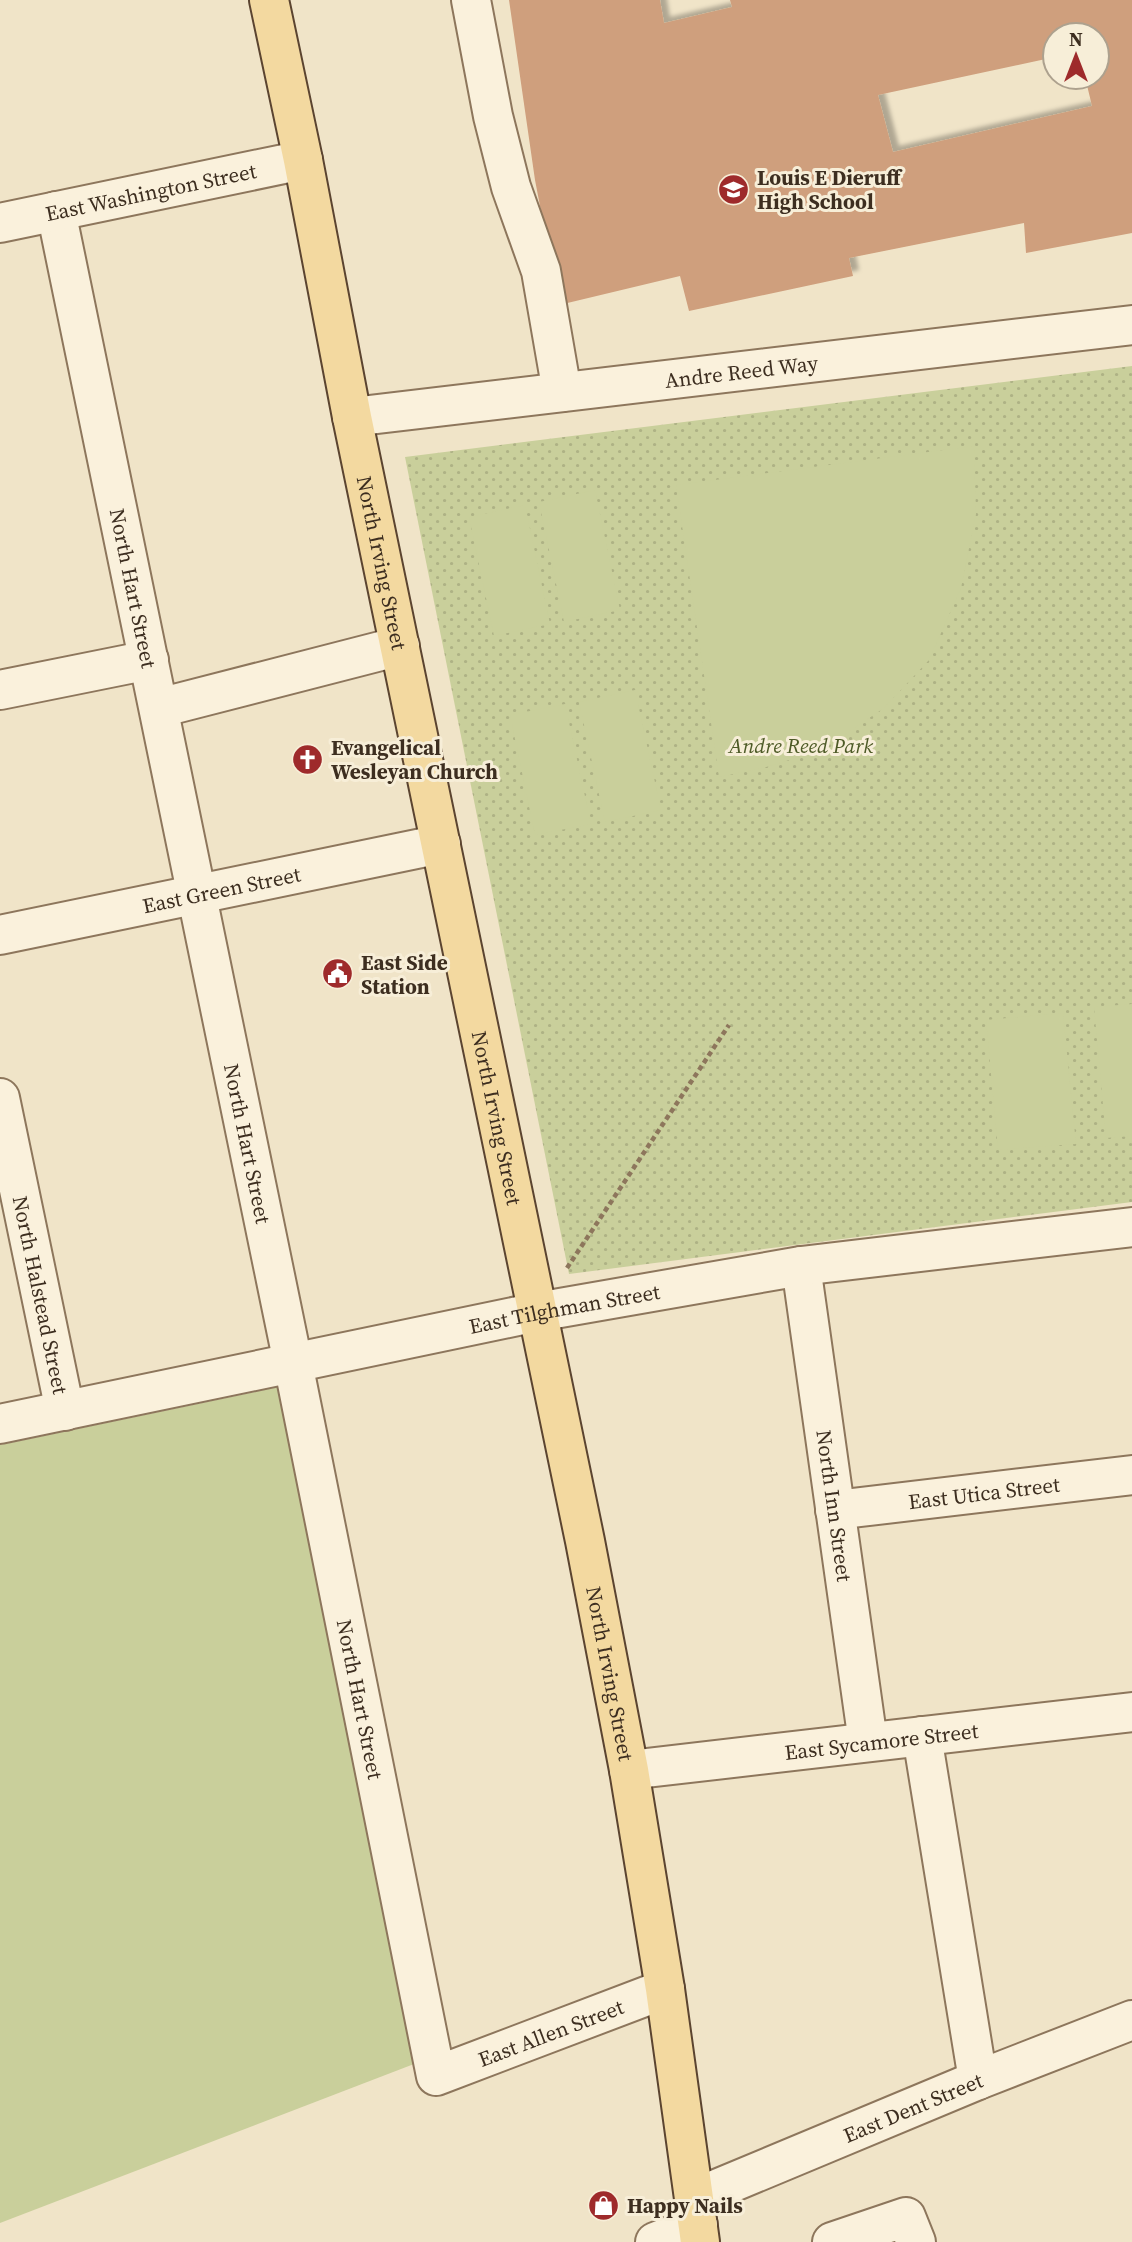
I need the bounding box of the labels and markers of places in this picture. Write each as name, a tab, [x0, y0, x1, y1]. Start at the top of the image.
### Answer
place label: Louis E Dieruff High School	[757, 163, 903, 216]
school or university icon: Louis E Dieruff High School	[717, 172, 751, 206]
place label: Evangelical Wesleyan Church	[331, 733, 498, 786]
church icon: Evangelical Wesleyan Church	[291, 742, 325, 776]
place label: East Side Station	[361, 948, 448, 1001]
public building icon: East Side Station	[321, 957, 355, 991]
shop icon: Happy Nails	[587, 2188, 621, 2222]
place label: Happy Nails	[627, 2191, 743, 2220]

